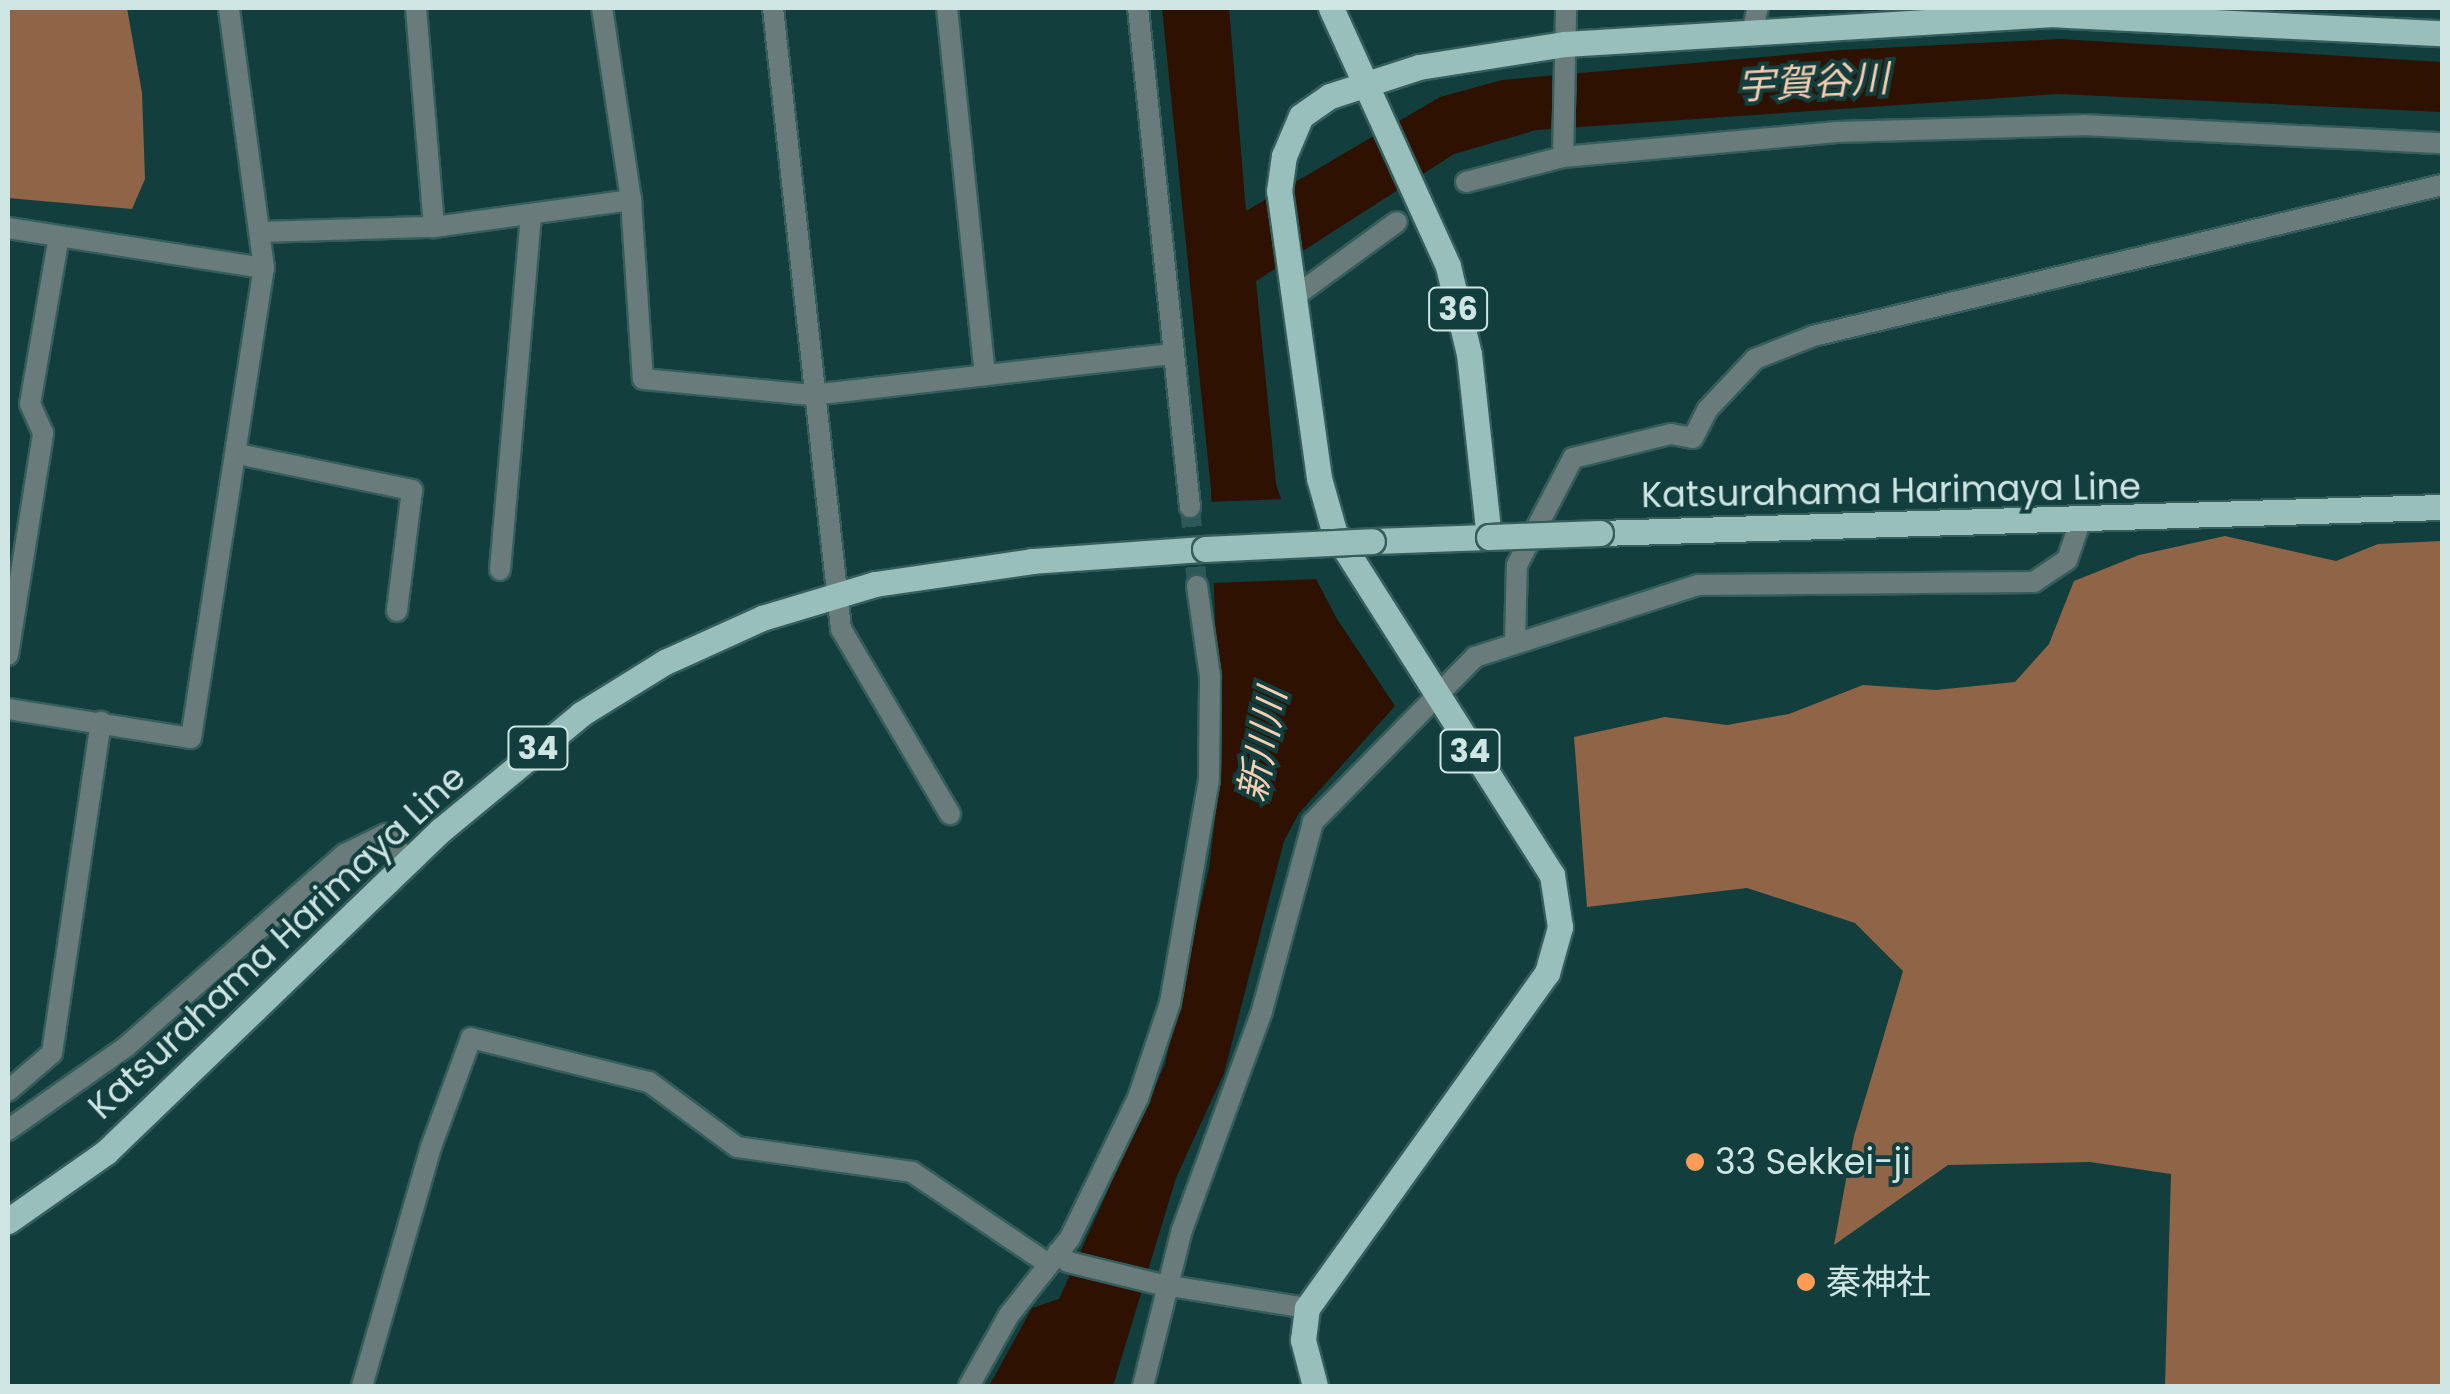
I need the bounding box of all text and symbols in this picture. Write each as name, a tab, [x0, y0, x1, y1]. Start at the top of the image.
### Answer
water label: 宇賀谷川	[1736, 55, 1890, 109]
road number: 36	[1428, 282, 1488, 336]
street label: Katsurahama Harimaya Line	[1641, 466, 2141, 516]
water label: 新川川	[1229, 685, 1295, 805]
road number: 34	[506, 721, 570, 775]
road number: 34	[1438, 724, 1502, 778]
street label: Katsurahama Harimaya Line	[80, 756, 474, 1128]
place label: 33 Sekkei-ji	[1715, 1141, 1911, 1183]
marker: 33 Sekkei-ji	[1684, 1151, 1706, 1173]
place label: 秦神社	[1826, 1261, 1931, 1303]
marker: 秦神社	[1795, 1271, 1817, 1293]

